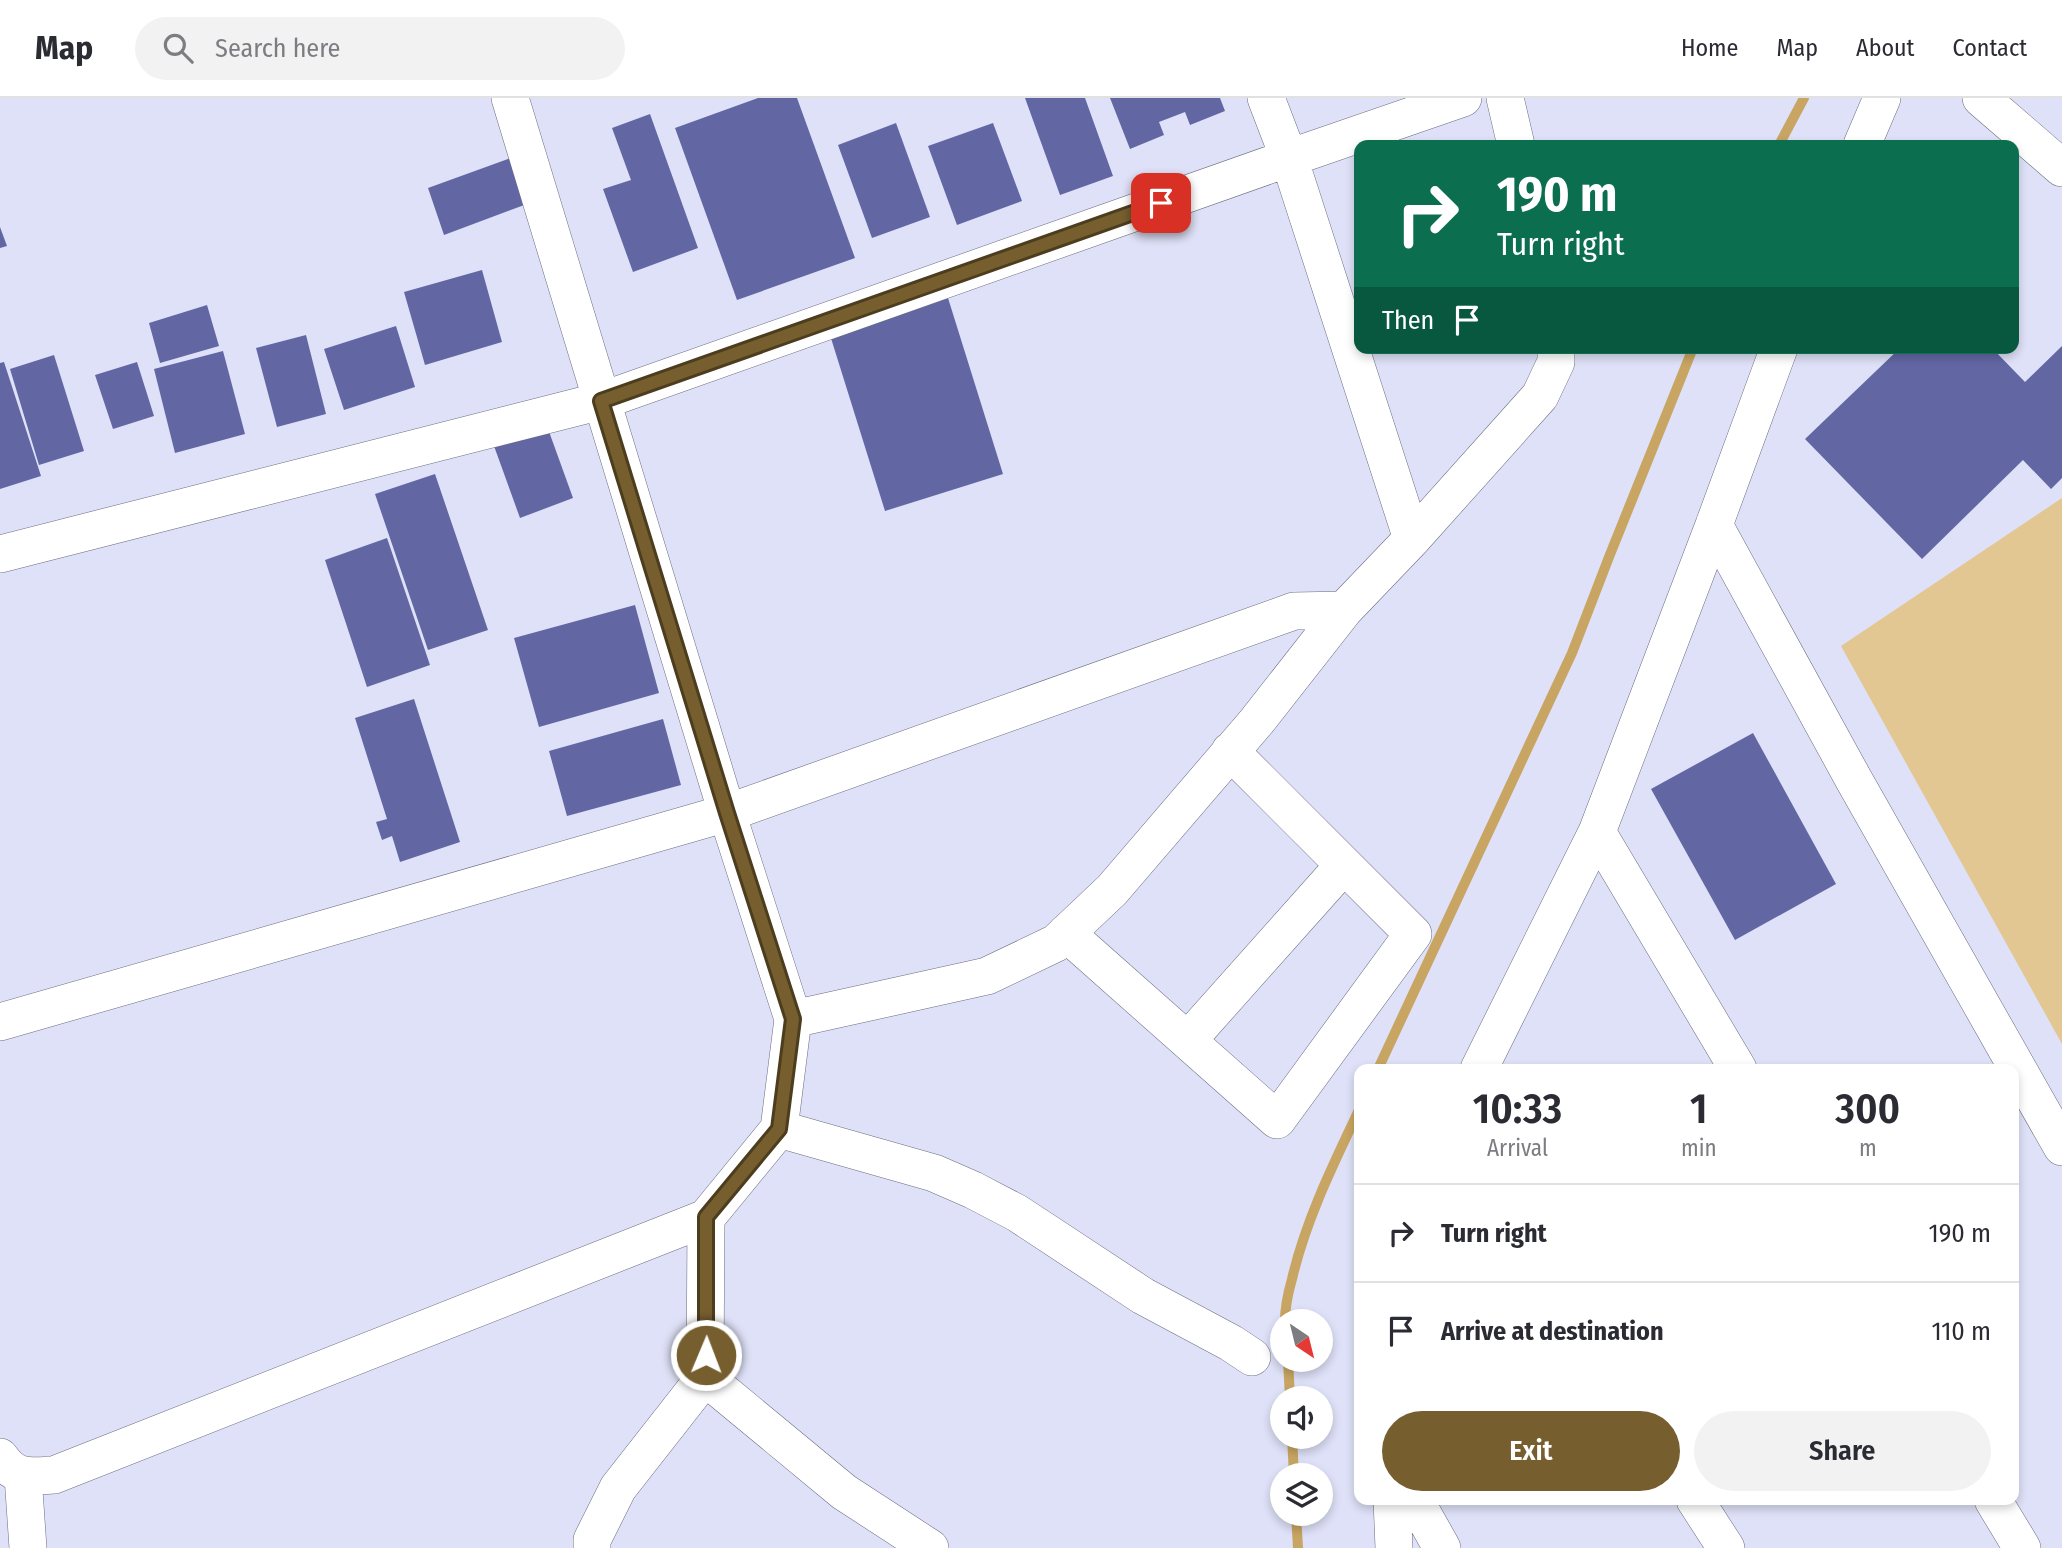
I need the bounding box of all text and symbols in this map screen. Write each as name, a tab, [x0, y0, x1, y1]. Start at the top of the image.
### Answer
search box	[135, 17, 625, 80]
text: Map	[35, 28, 93, 68]
icon: search	[159, 29, 197, 67]
text: Search here	[215, 33, 340, 64]
text: Home	[1681, 34, 1738, 62]
text: Map	[1776, 34, 1818, 62]
text: About	[1856, 34, 1914, 62]
text: Contact	[1952, 34, 2027, 62]
text: 190 m	[1497, 165, 1617, 224]
icon: right	[1382, 168, 1473, 259]
pin	[1131, 173, 1191, 233]
icon: arrive	[1142, 184, 1180, 222]
text: Turn right	[1497, 225, 1624, 263]
icon: arrive	[1448, 301, 1486, 339]
text: Then	[1382, 305, 1434, 336]
text: 10:33	[1473, 1084, 1562, 1134]
text: 1	[1690, 1084, 1708, 1134]
text: 300	[1835, 1084, 1900, 1134]
text: Arrival	[1487, 1134, 1548, 1162]
text: min	[1681, 1134, 1717, 1162]
text: m	[1859, 1134, 1877, 1162]
icon: right	[1382, 1214, 1420, 1252]
text: Turn right	[1441, 1218, 1547, 1249]
text: 190 m	[1929, 1218, 1991, 1249]
north arrow	[1270, 1309, 1334, 1372]
map controls	[1270, 1309, 1333, 1526]
icon: arrive	[1382, 1312, 1420, 1350]
text: Arrive at destination	[1441, 1316, 1664, 1347]
text: 110 m	[1931, 1316, 1991, 1347]
position arrow	[669, 1318, 743, 1392]
button: sound	[1270, 1386, 1333, 1449]
button: Exit	[1382, 1411, 1680, 1491]
button: Share	[1694, 1411, 1991, 1491]
button: layers	[1270, 1463, 1333, 1526]

